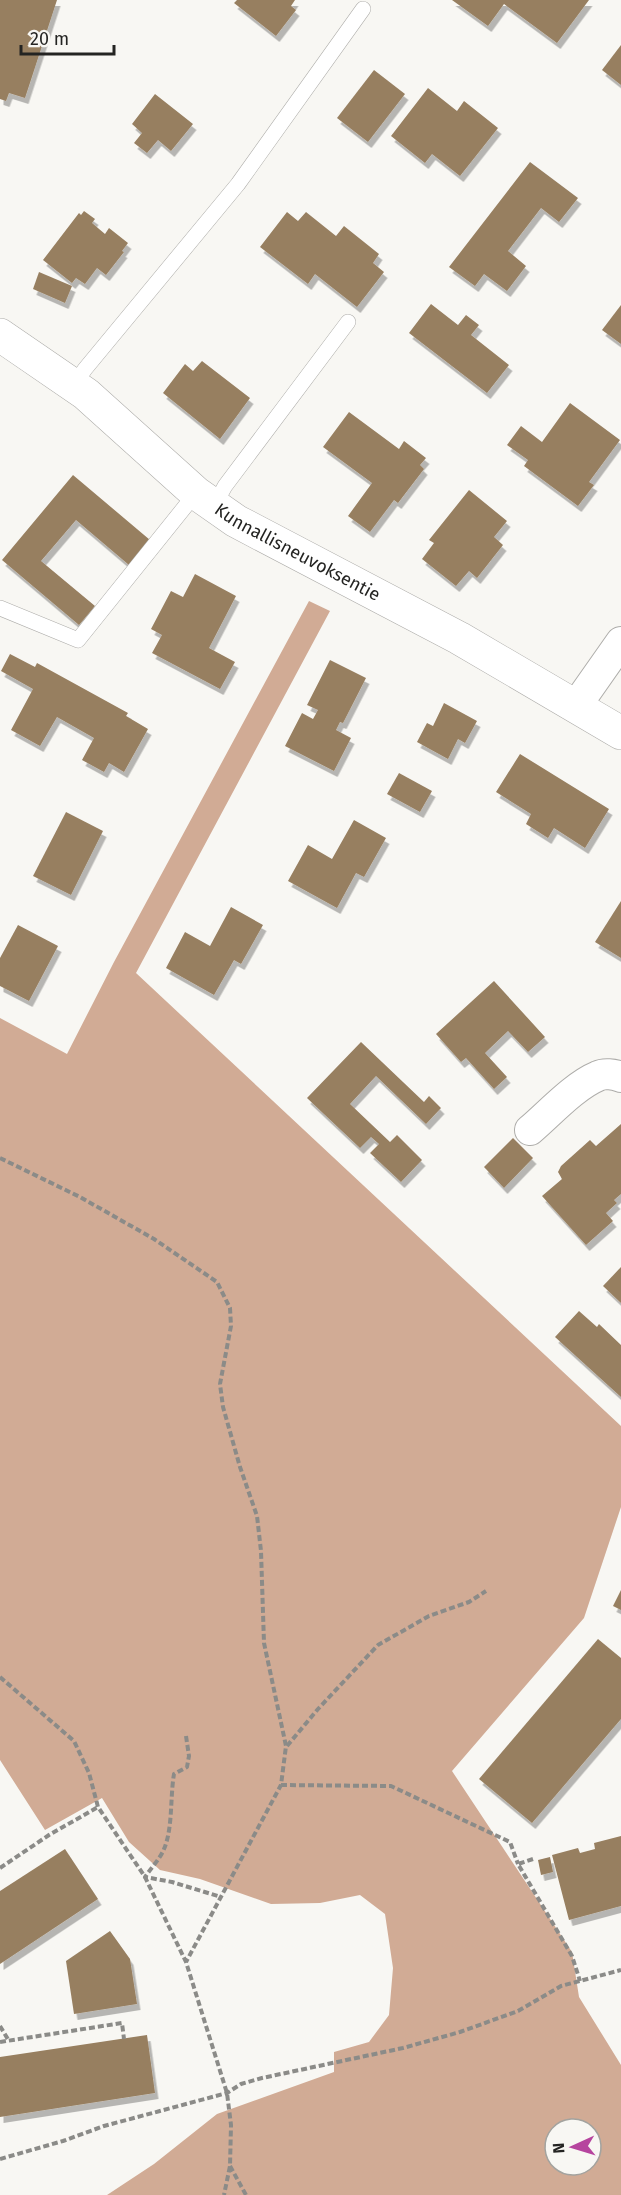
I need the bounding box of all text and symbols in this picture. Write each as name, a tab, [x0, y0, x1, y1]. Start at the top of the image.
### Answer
scale bar	[21, 18, 114, 56]
text: 20 m	[30, 28, 69, 50]
street label: Kunnallisneuvoksentie	[210, 498, 384, 606]
north arrow	[543, 2117, 603, 2177]
text: N	[549, 2142, 568, 2154]

